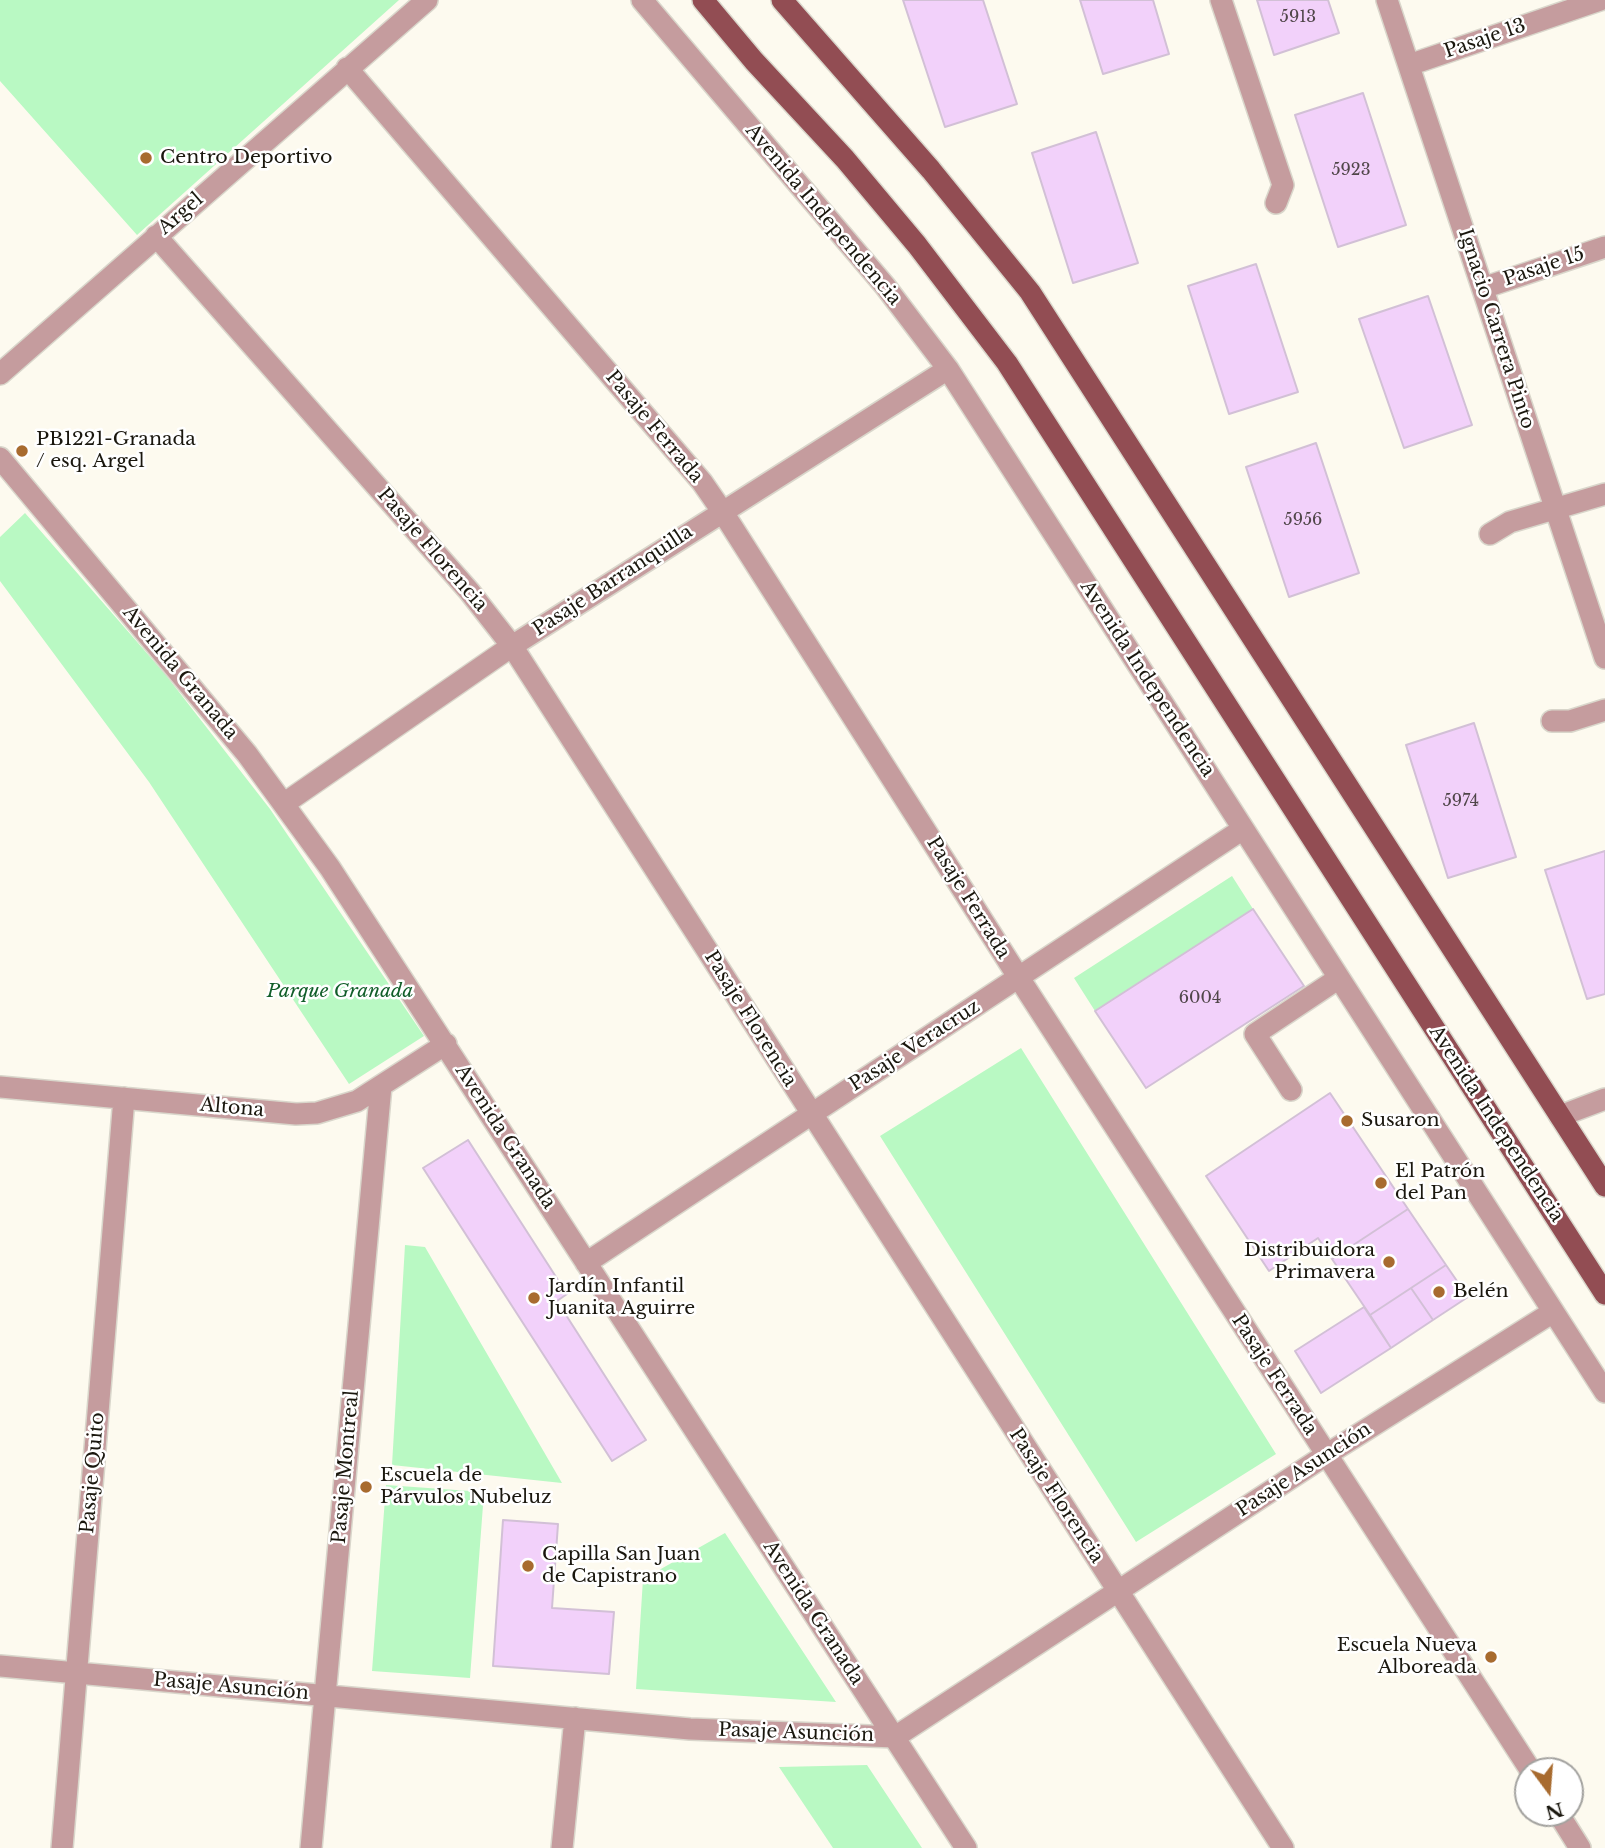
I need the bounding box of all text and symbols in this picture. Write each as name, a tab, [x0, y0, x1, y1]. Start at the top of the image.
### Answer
house number: 5913	[1280, 7, 1316, 27]
street label: Pasaje 13	[1441, 14, 1529, 64]
street label: Avenida Independencia	[740, 120, 906, 310]
place label: Centro Deportivo	[160, 147, 332, 169]
marker: Centro Deportivo	[138, 150, 154, 166]
house number: 5923	[1331, 160, 1371, 180]
street label: Argel	[154, 188, 208, 240]
street label: Ignacio Carrera Pinto	[1453, 226, 1539, 432]
street label: Pasaje 15	[1501, 243, 1587, 291]
street label: Pasaje Ferrada	[600, 366, 708, 488]
place label: PB1221-Granada / esq. Argel	[36, 429, 196, 473]
marker: PB1221-Granada / esq. Argel	[14, 443, 30, 459]
street label: Pasaje Florencia	[372, 484, 492, 616]
house number: 5956	[1284, 510, 1322, 530]
street label: Pasaje Barranquilla	[529, 521, 697, 641]
street label: Avenida Independencia	[1075, 577, 1219, 781]
street label: Avenida Granada	[118, 602, 242, 744]
house number: 5974	[1443, 791, 1479, 811]
street label: Pasaje Ferrada	[921, 833, 1015, 963]
street label: Pasaje Florencia	[699, 947, 801, 1091]
park label: Parque Granada	[267, 981, 413, 1003]
house number: 6004	[1179, 988, 1221, 1008]
street label: Pasaje Veracruz	[845, 995, 985, 1097]
street label: Avenida Independencia	[1424, 1022, 1568, 1226]
street label: Avenida Granada	[450, 1061, 560, 1213]
street label: Altona	[199, 1094, 265, 1122]
place label: Susaron	[1361, 1110, 1440, 1132]
marker: Susaron	[1339, 1113, 1355, 1129]
place label: El Patrón del Pan	[1395, 1161, 1485, 1205]
marker: El Patrón del Pan	[1373, 1175, 1389, 1191]
place label: Distribuidora Primavera	[1244, 1240, 1375, 1284]
marker: Distribuidora Primavera	[1381, 1254, 1397, 1270]
place label: Jardín Infantil Juanita Aguirre	[548, 1276, 695, 1320]
place label: Belén	[1453, 1281, 1509, 1303]
marker: Belén	[1431, 1284, 1447, 1300]
marker: Jardín Infantil Juanita Aguirre	[526, 1290, 542, 1306]
street label: Pasaje Ferrada	[1226, 1310, 1322, 1440]
street label: Pasaje Montreal	[328, 1389, 364, 1545]
street label: Pasaje Quito	[76, 1412, 110, 1534]
street label: Pasaje Asunción	[1232, 1418, 1376, 1522]
street label: Pasaje Florencia	[1004, 1424, 1108, 1568]
place label: Escuela de Párvulos Nubeluz	[380, 1465, 552, 1509]
marker: Escuela de Párvulos Nubeluz	[358, 1479, 374, 1495]
street label: Avenida Granada	[758, 1537, 868, 1689]
place label: Capilla San Juan de Capistrano	[542, 1544, 700, 1588]
marker: Capilla San Juan de Capistrano	[520, 1558, 536, 1574]
place label: Escuela Nueva Alboreada	[1337, 1635, 1477, 1679]
marker: Escuela Nueva Alboreada	[1483, 1649, 1499, 1665]
street label: Pasaje Asunción	[152, 1669, 310, 1705]
street label: Pasaje Asunción	[718, 1719, 874, 1747]
north arrow	[1514, 1757, 1584, 1827]
text: N	[1543, 1797, 1566, 1824]

